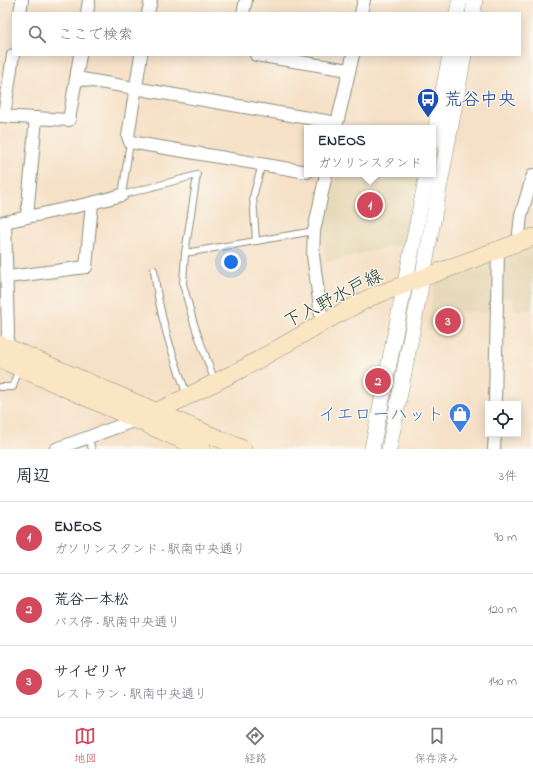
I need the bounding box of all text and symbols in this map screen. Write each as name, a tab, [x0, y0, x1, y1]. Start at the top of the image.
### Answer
search box	[12, 12, 521, 56]
icon: search	[26, 23, 48, 45]
text: ここで検索	[58, 24, 133, 46]
bus stop icon: 荒谷中央	[415, 86, 441, 119]
place label: 荒谷中央	[444, 88, 516, 114]
popup	[304, 125, 436, 177]
text: ENEOS	[318, 130, 366, 152]
text: ガソリンスタンド	[318, 154, 422, 173]
pin: 1	[357, 190, 383, 220]
your location	[221, 252, 241, 272]
street label: 下入野水戸線	[280, 264, 388, 336]
pin: 3	[435, 306, 461, 336]
pin: 2	[365, 366, 391, 396]
shop icon: イエローハット	[447, 401, 473, 434]
map controls	[485, 401, 521, 437]
button: locate	[485, 401, 521, 437]
place label: イエローハット	[318, 403, 444, 429]
text: 周辺	[16, 464, 50, 489]
text: 3件	[499, 467, 517, 486]
text: ENEOS	[54, 516, 102, 538]
text: 1	[27, 528, 31, 547]
text: 90 m	[494, 528, 517, 547]
text: ガソリンスタンド · 駅南中央通り	[54, 540, 246, 559]
text: 荒谷一本松	[54, 589, 129, 611]
text: 2	[26, 600, 32, 619]
text: 120 m	[487, 600, 517, 619]
text: バス停 · 駅南中央通り	[54, 613, 180, 632]
text: サイゼリヤ	[54, 661, 128, 683]
text: 3	[26, 672, 32, 691]
text: 140 m	[489, 672, 517, 691]
text: レストラン · 駅南中央通り	[54, 685, 207, 704]
tab: 地図	[74, 725, 96, 767]
tab: 経路	[244, 725, 266, 767]
tab: 保存済み	[415, 725, 459, 767]

